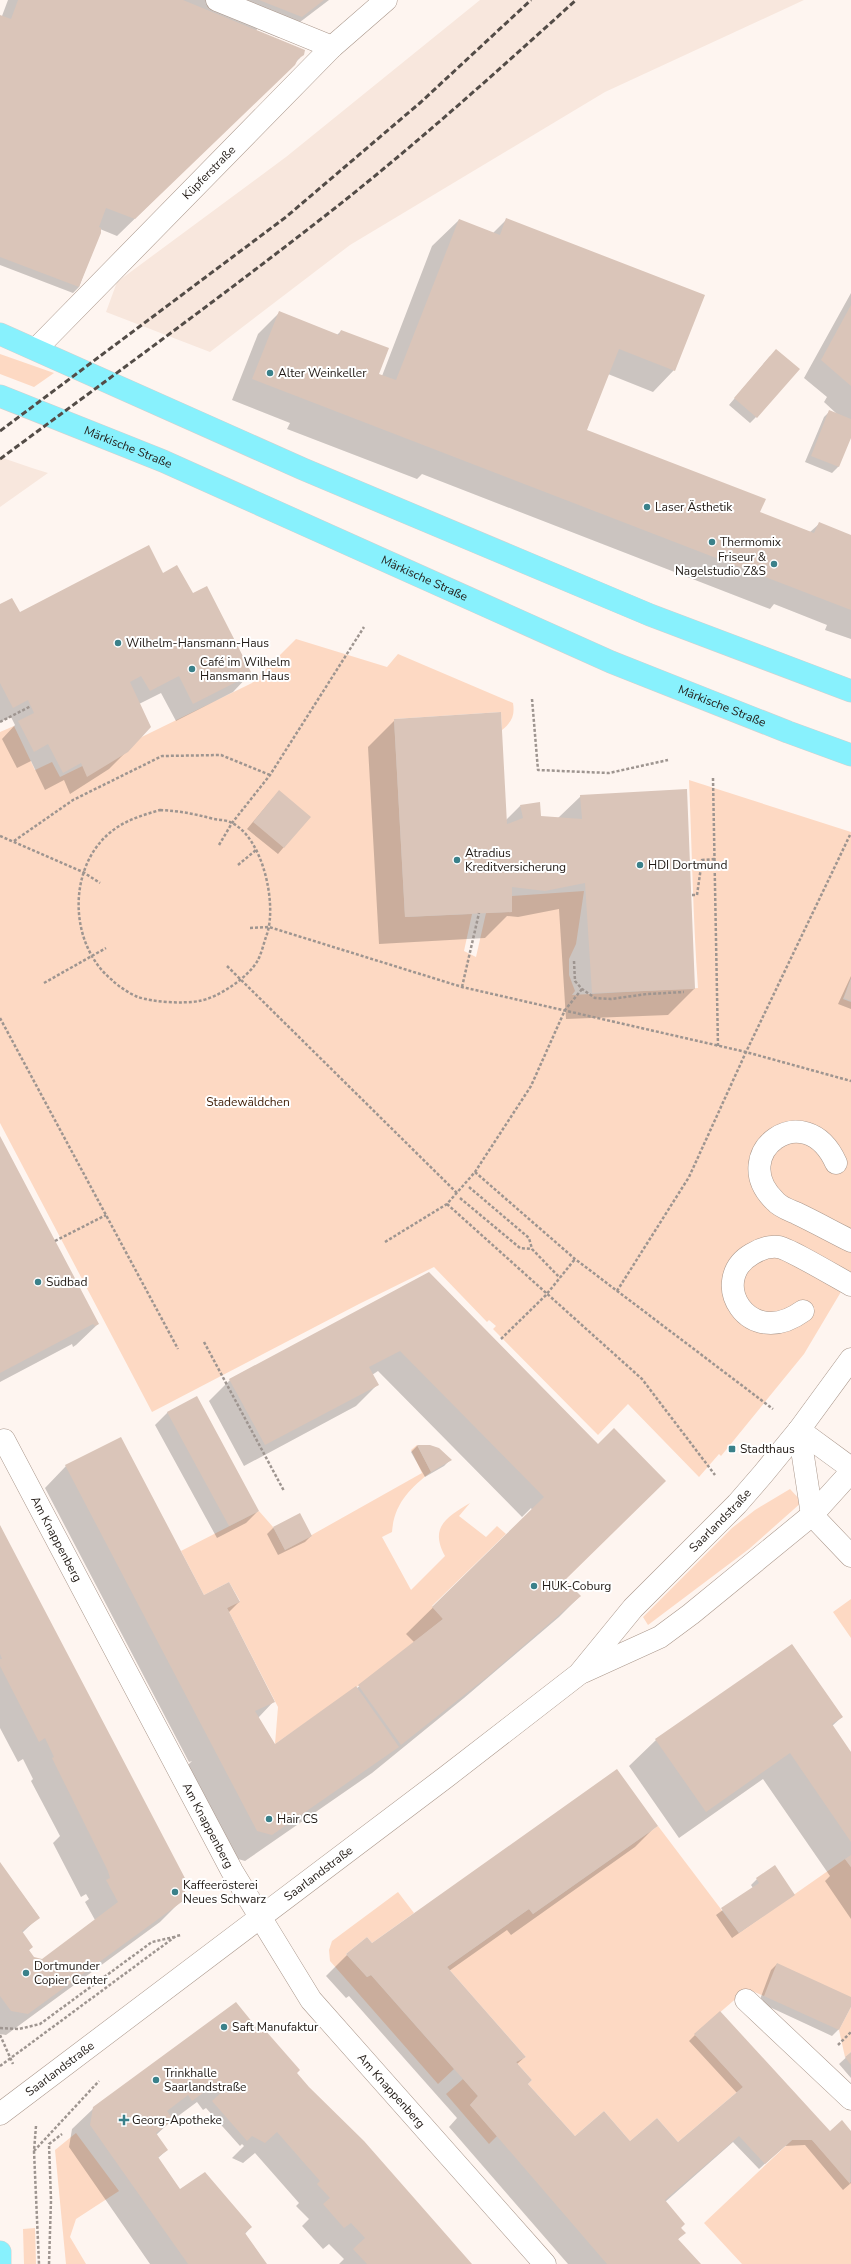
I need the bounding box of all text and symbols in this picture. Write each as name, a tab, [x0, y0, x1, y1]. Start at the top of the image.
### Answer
street label: Küpferstraße	[179, 142, 239, 203]
place label: Alter Weinkeller	[278, 365, 367, 381]
marker: Alter Weinkeller	[265, 368, 275, 378]
street label: Märkische Straße	[82, 422, 175, 472]
place label: Laser Ästhetik	[655, 499, 733, 515]
marker: Laser Ästhetik	[642, 502, 652, 512]
place label: Thermomix	[720, 534, 782, 550]
marker: Thermomix	[707, 537, 717, 547]
place label: Friseur & Nagelstudio Z&S	[675, 549, 767, 579]
street label: Märkische Straße	[379, 552, 470, 605]
marker: Friseur & Nagelstudio Z&S	[769, 559, 779, 569]
place label: Wilhelm-Hansmann-Haus	[126, 635, 269, 651]
marker: Wilhelm-Hansmann-Haus	[113, 638, 123, 648]
place label: Café im Wilhelm Hansmann Haus	[200, 654, 290, 684]
marker: Café im Wilhelm Hansmann Haus	[187, 664, 197, 674]
street label: Märkische Straße	[676, 681, 768, 731]
place label: Atradius Kreditversicherung	[465, 845, 566, 875]
marker: Atradius Kreditversicherung	[452, 855, 462, 865]
place label: HDI Dortmund	[648, 857, 727, 873]
marker: HDI Dortmund	[635, 860, 645, 870]
park label: Stadewäldchen	[206, 1094, 290, 1110]
place label: Südbad	[46, 1274, 87, 1290]
marker: Südbad	[33, 1277, 43, 1287]
place label: Stadthaus	[740, 1441, 795, 1457]
marker: Stadthaus	[727, 1444, 737, 1454]
street label: Saarlandstraße	[685, 1485, 755, 1556]
street label: Am Knappenberg	[27, 1493, 86, 1585]
place label: HUK-Coburg	[542, 1578, 611, 1594]
marker: HUK-Coburg	[529, 1581, 539, 1591]
street label: Am Knappenberg	[179, 1780, 237, 1871]
place label: Hair CS	[277, 1811, 318, 1827]
marker: Hair CS	[264, 1814, 274, 1824]
street label: Saarlandstraße	[281, 1842, 356, 1905]
place label: Kaffeerösterei Neues Schwarz	[183, 1877, 267, 1907]
marker: Kaffeerösterei Neues Schwarz	[170, 1887, 180, 1897]
place label: Dortmunder Copier Center	[34, 1958, 108, 1988]
marker: Dortmunder Copier Center	[21, 1968, 31, 1978]
place label: Saft Manufaktur	[232, 2019, 319, 2035]
marker: Saft Manufaktur	[219, 2022, 229, 2032]
street label: Saarlandstraße	[22, 2038, 98, 2100]
street label: Am Knappenberg	[354, 2050, 429, 2131]
place label: Trinkhalle Saarlandstraße	[164, 2065, 246, 2095]
marker: Trinkhalle Saarlandstraße	[151, 2075, 161, 2085]
place label: Georg-Apotheke	[132, 2112, 222, 2128]
marker: Georg-Apotheke	[119, 2115, 129, 2125]

